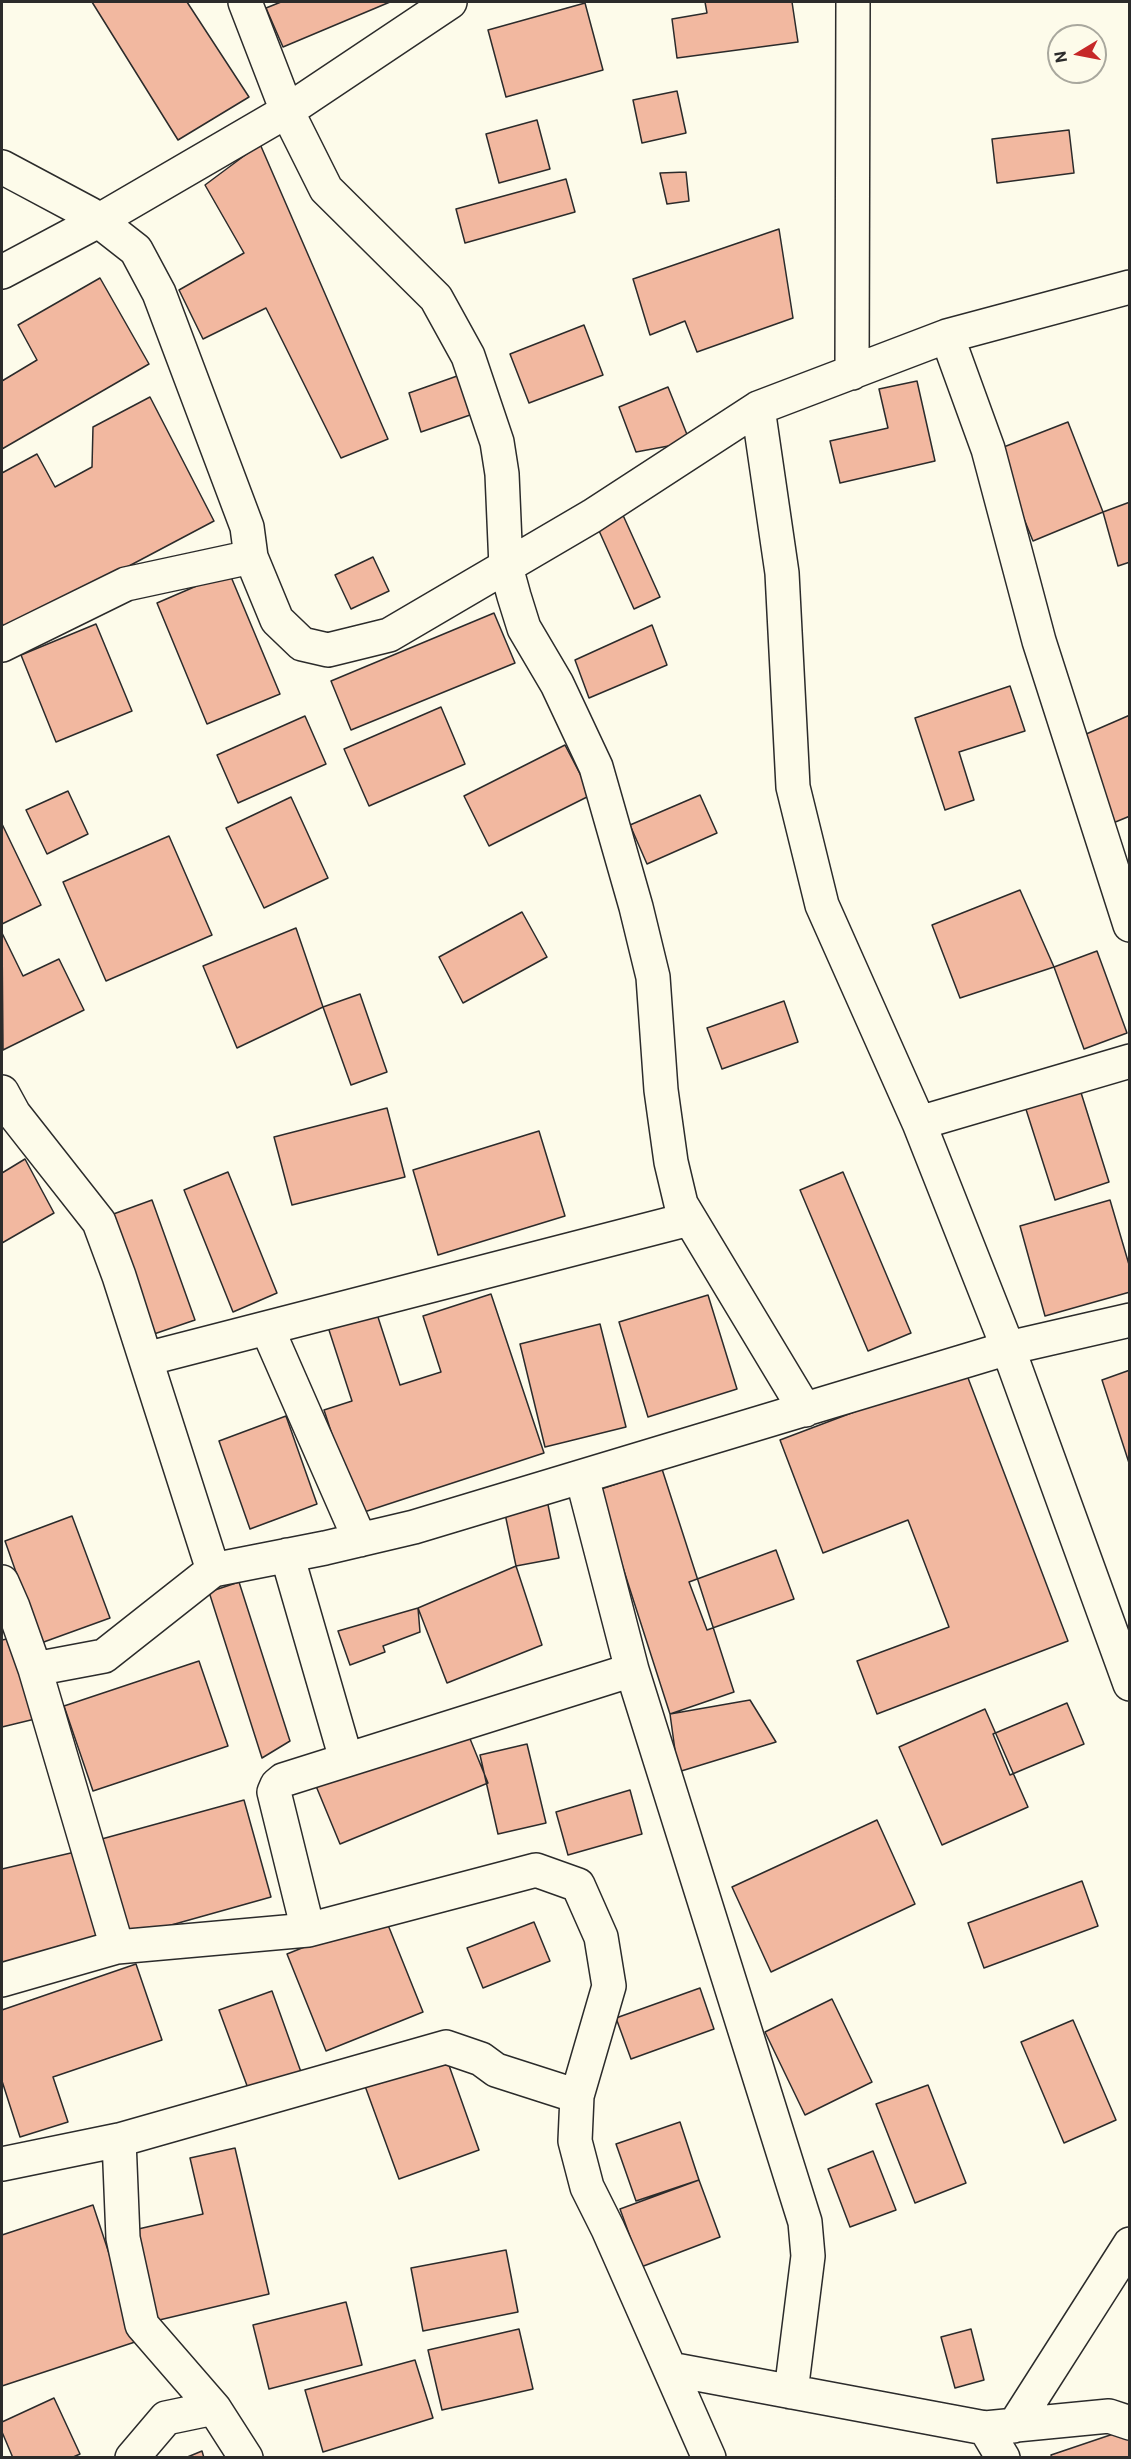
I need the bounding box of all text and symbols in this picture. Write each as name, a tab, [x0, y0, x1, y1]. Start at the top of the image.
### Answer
north arrow	[1047, 24, 1107, 84]
text: N	[1050, 50, 1071, 64]

